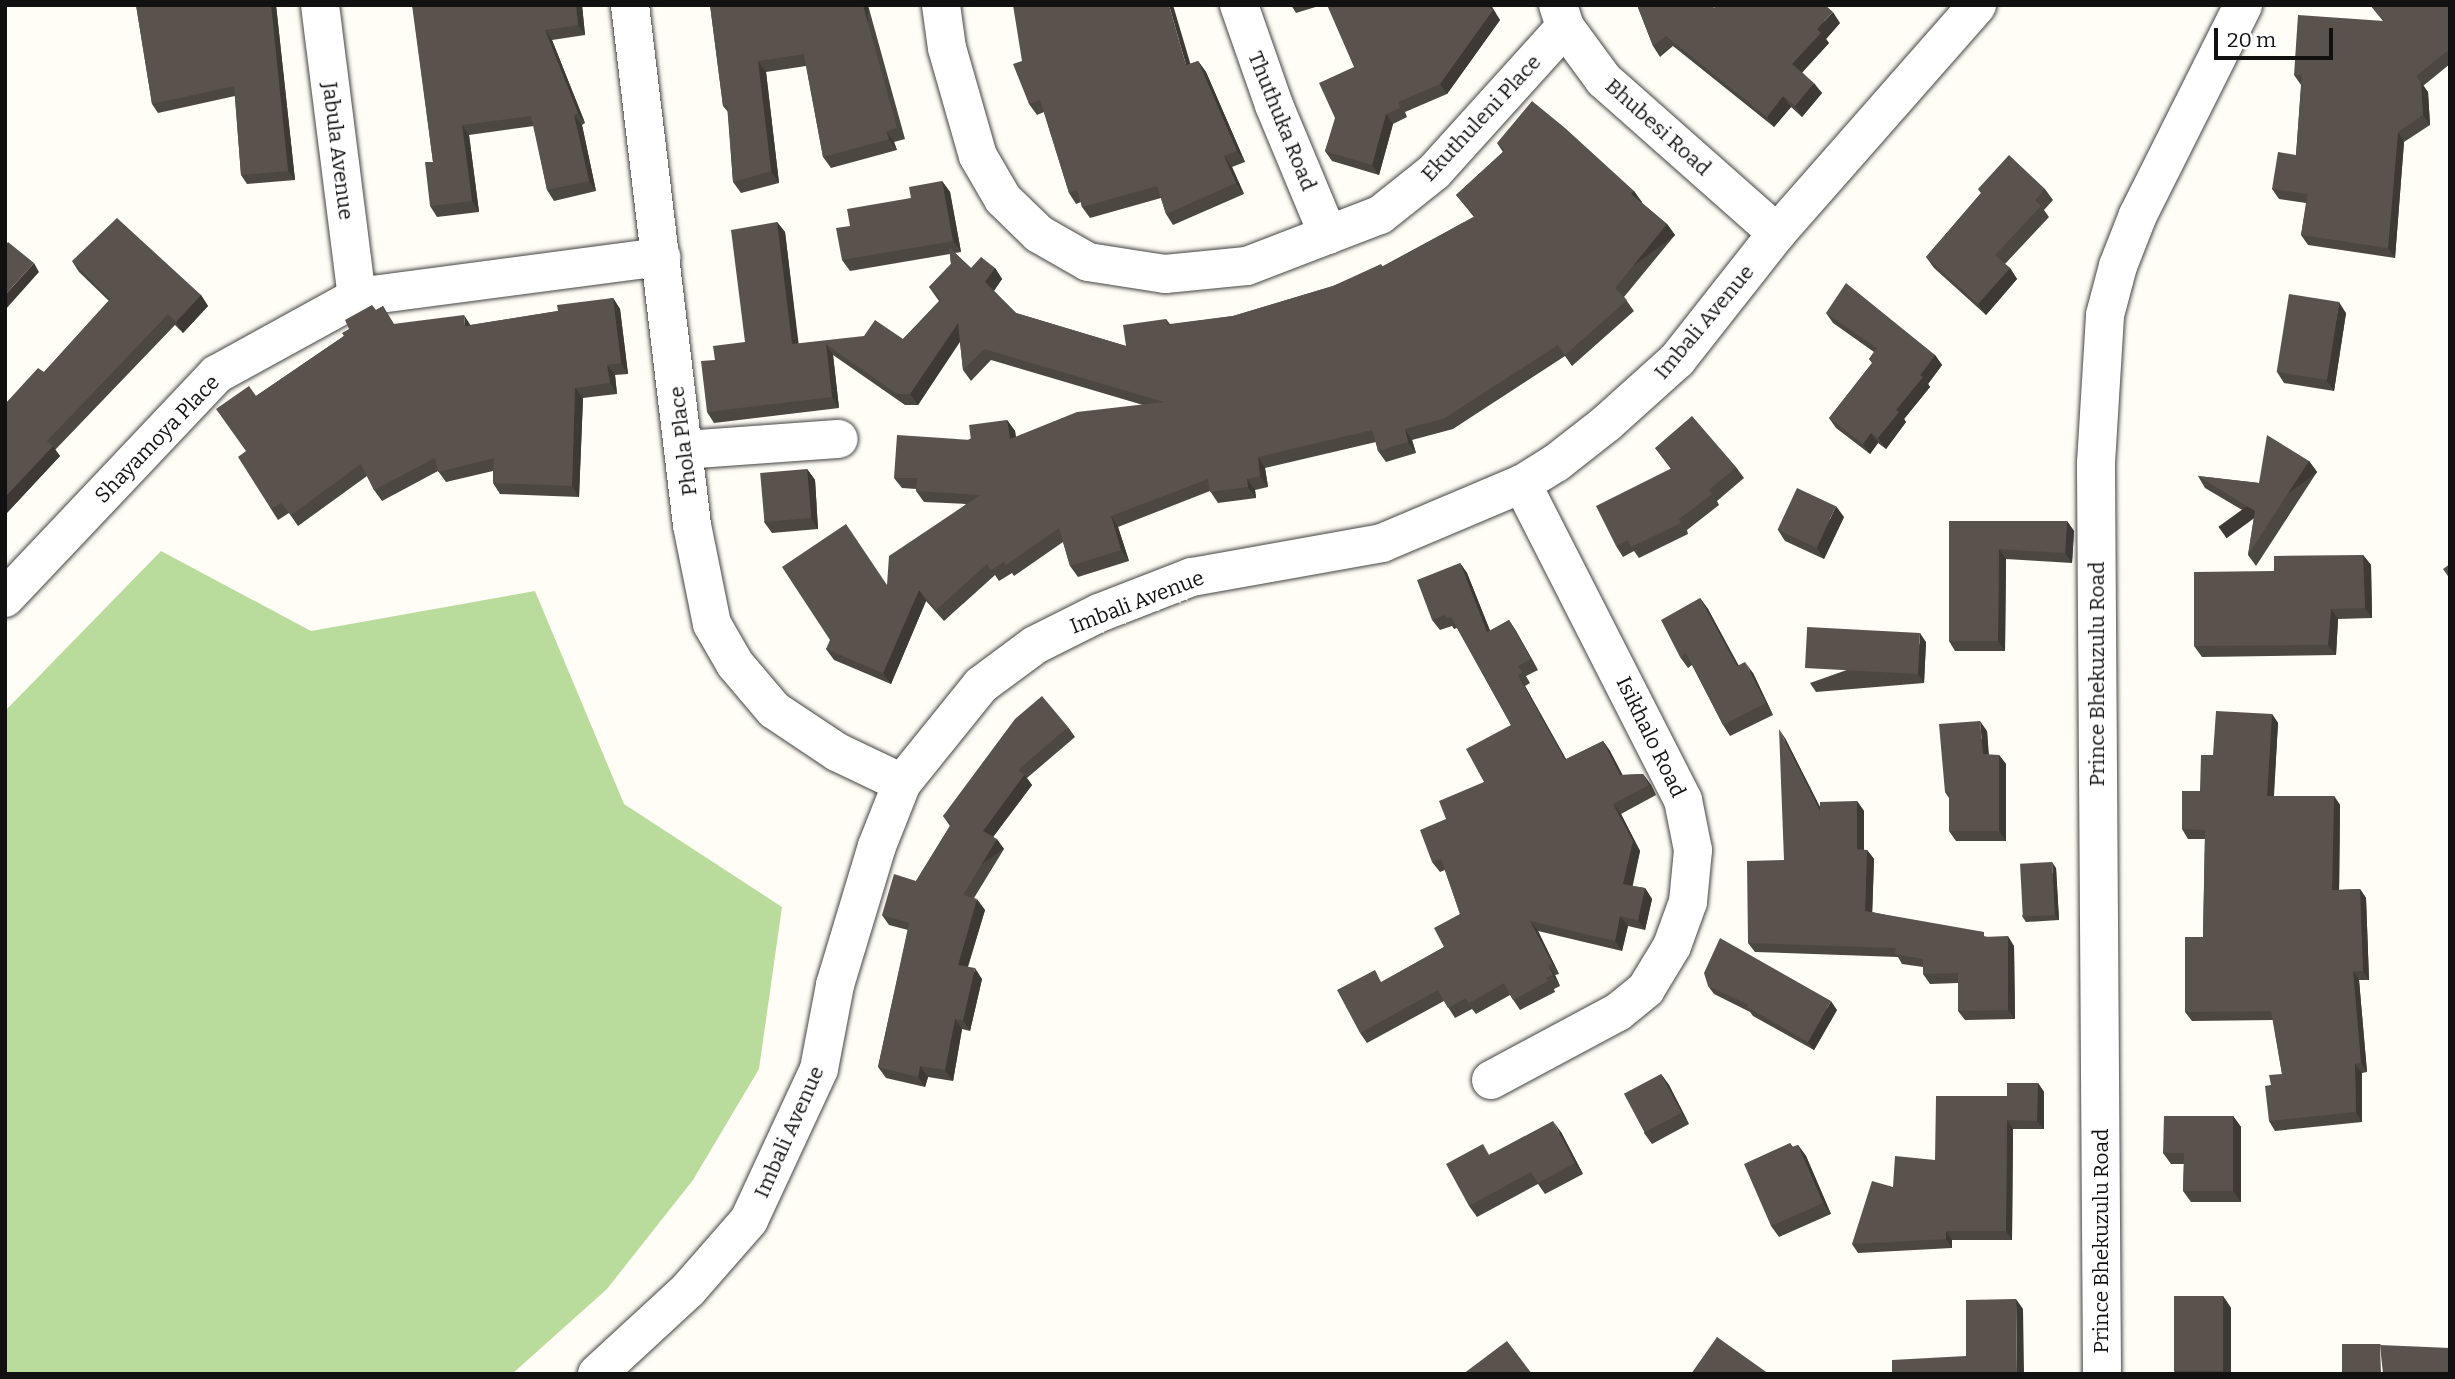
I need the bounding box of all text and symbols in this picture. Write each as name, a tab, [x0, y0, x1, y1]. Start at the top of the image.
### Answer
scale bar	[2217, 14, 2336, 58]
text: 20 m	[2227, 27, 2276, 53]
street label: Thuthuka Road	[1243, 48, 1321, 194]
street label: Ekuthuleni Place	[1416, 50, 1546, 186]
street label: Bhubesi Road	[1600, 73, 1716, 181]
street label: Jabula Avenue	[317, 81, 359, 221]
street label: Imbali Avenue	[1649, 260, 1759, 384]
street label: Shayamoya Place	[90, 370, 224, 508]
street label: Phola Place	[664, 385, 702, 497]
street label: Prince Bhekuzulu Road	[2084, 562, 2110, 786]
street label: Imbali Avenue	[1066, 565, 1208, 639]
street label: Isikhalo Road	[1611, 673, 1691, 801]
street label: Imbali Avenue	[749, 1062, 829, 1202]
street label: Prince Bhekuzulu Road	[2088, 1129, 2114, 1353]

